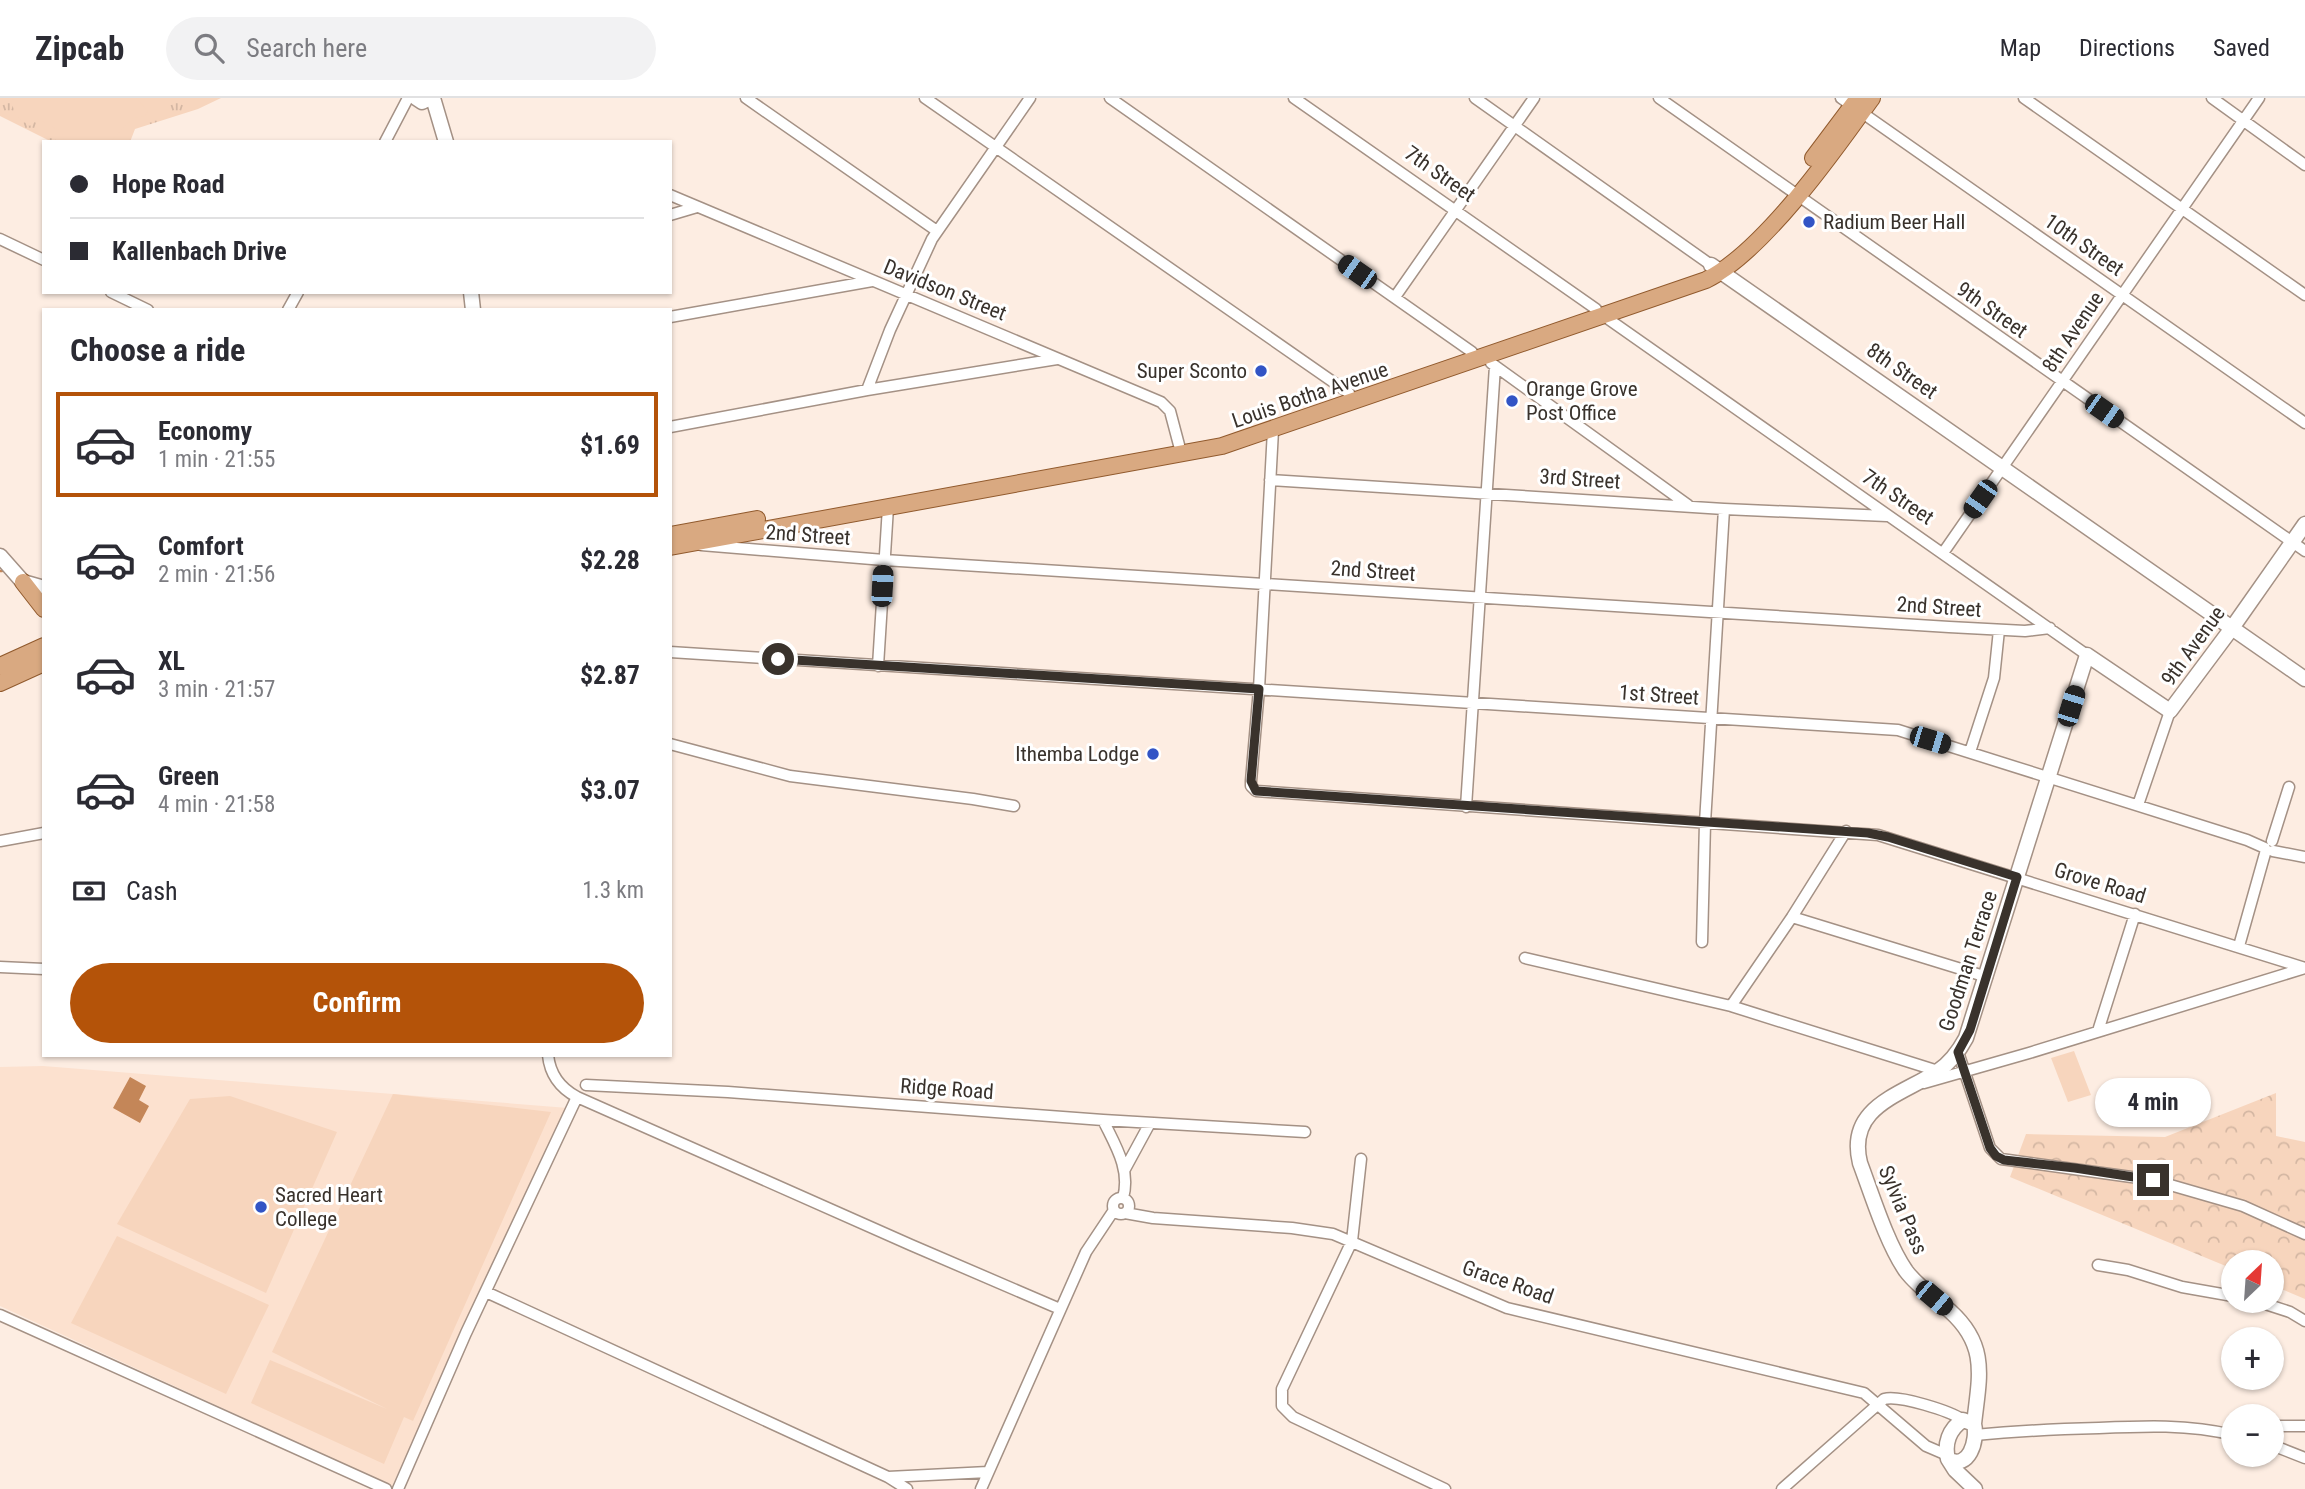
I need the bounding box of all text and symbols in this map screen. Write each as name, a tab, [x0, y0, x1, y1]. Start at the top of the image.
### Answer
search box	[166, 17, 656, 80]
text: Zipcab	[35, 29, 124, 68]
icon: search	[190, 29, 228, 67]
text: Search here	[246, 33, 367, 63]
text: Map	[2000, 34, 2041, 62]
text: Directions	[2079, 34, 2175, 62]
text: Saved	[2213, 34, 2270, 62]
street label: 7th Street	[1400, 141, 1480, 207]
text: Hope Road	[112, 169, 225, 199]
street label: 10th Street	[2040, 209, 2128, 281]
place label: Radium Beer Hall	[1823, 210, 1965, 234]
marker: Radium Beer Hall	[1801, 214, 1817, 230]
text: Kallenbach Drive	[112, 236, 287, 266]
car	[1334, 251, 1381, 293]
street label: Davidson Street	[880, 254, 1010, 326]
street label: 9th Street	[1952, 277, 2032, 343]
street label: 8th Avenue	[2037, 287, 2109, 377]
text: Choose a ride	[70, 331, 245, 369]
street label: 8th Street	[1862, 338, 1942, 404]
street label: Louis Botha Avenue	[1229, 357, 1391, 433]
place label: Super Sconto	[1137, 359, 1247, 383]
marker: Super Sconto	[1253, 363, 1269, 379]
place label: Orange Grove Post Office	[1526, 377, 1638, 425]
car	[2081, 390, 2128, 432]
marker: Orange Grove Post Office	[1504, 393, 1520, 409]
icon: car	[74, 413, 137, 476]
text: Economy	[158, 416, 252, 446]
text: $1.69	[580, 430, 640, 460]
text: 1 min · 21:55	[158, 446, 275, 473]
street label: 3rd Street	[1539, 464, 1621, 494]
street label: 7th Street	[1858, 464, 1938, 530]
car	[1960, 476, 2001, 522]
street label: 2nd Street	[765, 520, 851, 550]
icon: car	[74, 528, 137, 591]
text: Comfort	[158, 531, 244, 561]
text: $2.28	[580, 545, 640, 575]
street label: 2nd Street	[1330, 556, 1416, 586]
text: 2 min · 21:56	[158, 561, 275, 588]
car	[871, 564, 894, 608]
street label: 2nd Street	[1896, 592, 1982, 622]
street label: 9th Avenue	[2156, 602, 2230, 690]
icon: car	[74, 643, 137, 706]
route start	[762, 643, 794, 675]
text: XL	[158, 646, 185, 676]
text: $2.87	[580, 660, 640, 690]
text: 3 min · 21:57	[158, 676, 275, 703]
street label: 1st Street	[1618, 680, 1700, 710]
car	[2055, 683, 2088, 729]
car	[1907, 724, 1954, 756]
place label: Ithemba Lodge	[1015, 742, 1139, 766]
marker: Ithemba Lodge	[1145, 746, 1161, 762]
icon: car	[74, 758, 137, 821]
text: Green	[158, 761, 219, 791]
text: $3.07	[580, 775, 640, 805]
text: 4 min · 21:58	[158, 791, 275, 818]
street label: Grove Road	[2051, 858, 2149, 908]
icon: cash	[70, 872, 108, 910]
text: Cash	[126, 876, 178, 906]
text: 1.3 km	[582, 877, 644, 904]
street label: Goodman Terrace	[1934, 888, 2002, 1034]
button: Confirm	[70, 963, 644, 1043]
street label: Ridge Road	[899, 1074, 995, 1104]
callout: 4 min	[2095, 1079, 2211, 1128]
text: 4 min	[2127, 1089, 2179, 1116]
street label: Sylvia Pass	[1874, 1162, 1932, 1258]
route end	[2137, 1164, 2169, 1196]
place label: Sacred Heart College	[275, 1183, 383, 1231]
marker: Sacred Heart College	[253, 1199, 269, 1215]
north arrow	[2221, 1250, 2284, 1312]
map controls	[2221, 1250, 2284, 1467]
street label: Grace Road	[1459, 1255, 1557, 1309]
car	[1912, 1276, 1957, 1320]
button: +	[2221, 1327, 2284, 1390]
button: −	[2221, 1404, 2284, 1467]

